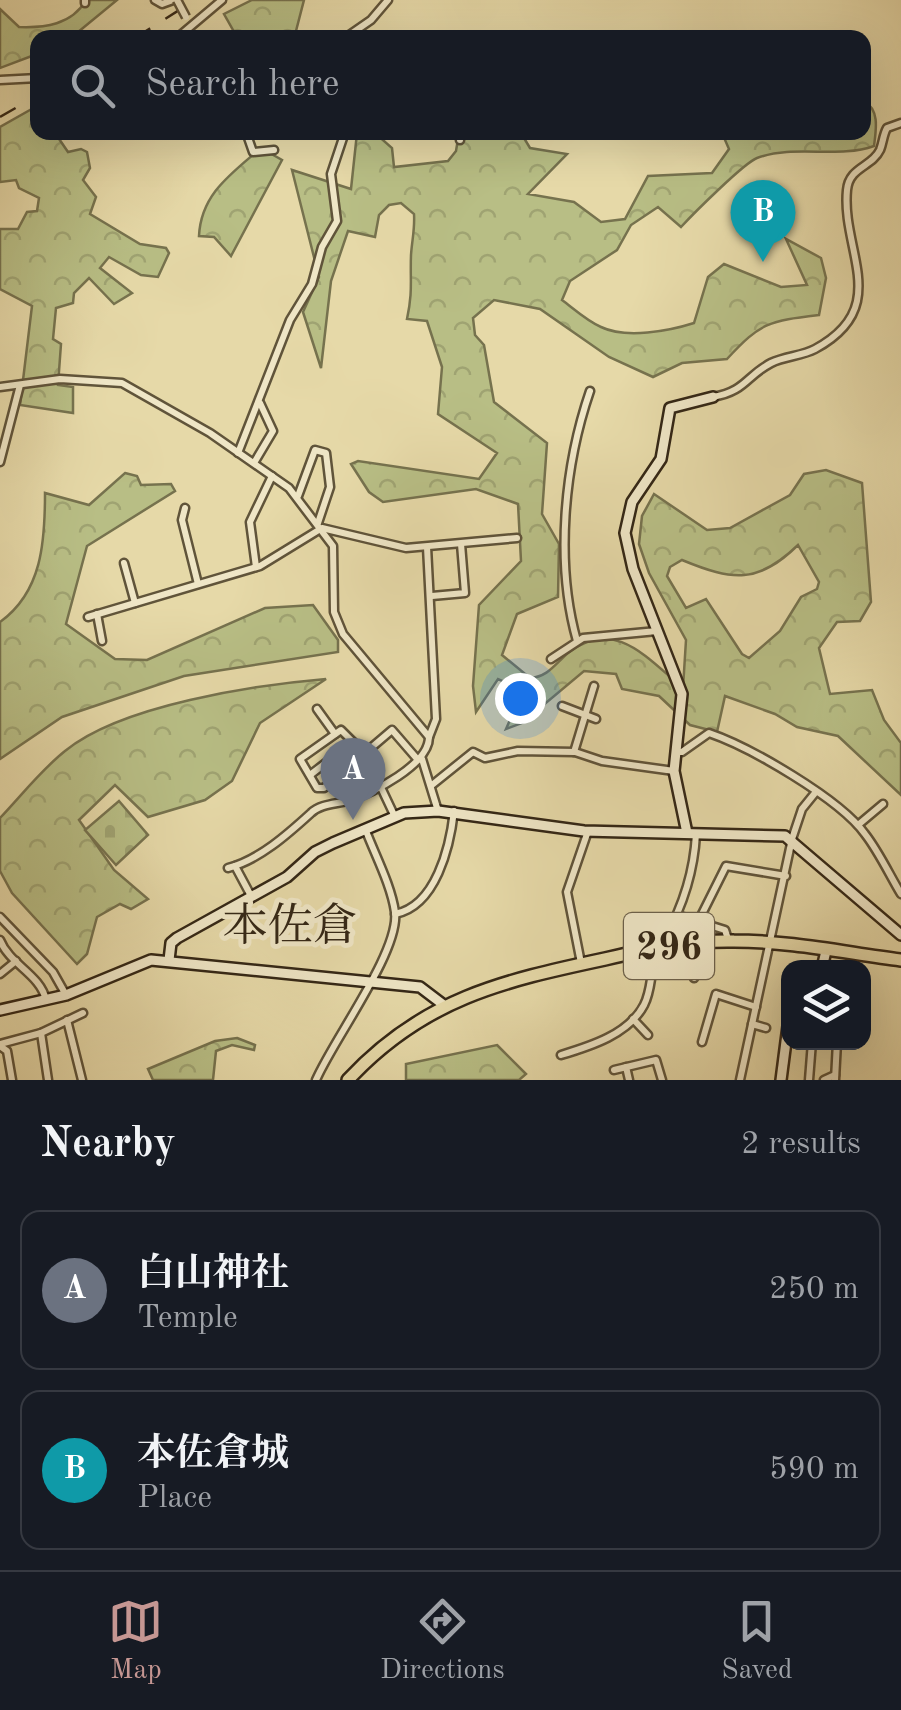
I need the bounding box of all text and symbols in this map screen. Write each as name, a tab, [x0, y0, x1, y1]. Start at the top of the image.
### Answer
search box	[30, 30, 871, 140]
icon: search	[65, 58, 120, 113]
text: Search here	[145, 66, 340, 104]
pin: B	[730, 180, 796, 262]
your location	[495, 673, 546, 724]
pin: A	[320, 738, 386, 820]
district label: 本佐倉	[222, 902, 358, 951]
road number: 296	[624, 913, 714, 979]
map controls	[781, 960, 871, 1050]
button: layers	[781, 960, 871, 1050]
text: Nearby	[40, 1124, 176, 1166]
text: 2 results	[741, 1129, 861, 1161]
text: 白山神社	[137, 1256, 289, 1294]
text: A	[62, 1274, 87, 1306]
text: 250 m	[769, 1274, 859, 1306]
text: Temple	[137, 1303, 238, 1335]
text: 本佐倉城	[137, 1436, 289, 1474]
text: B	[63, 1454, 86, 1486]
text: 590 m	[769, 1454, 859, 1486]
text: Place	[137, 1483, 212, 1515]
tab: Map	[108, 1594, 163, 1689]
tab: Directions	[380, 1594, 505, 1689]
tab: Saved	[721, 1594, 793, 1689]

